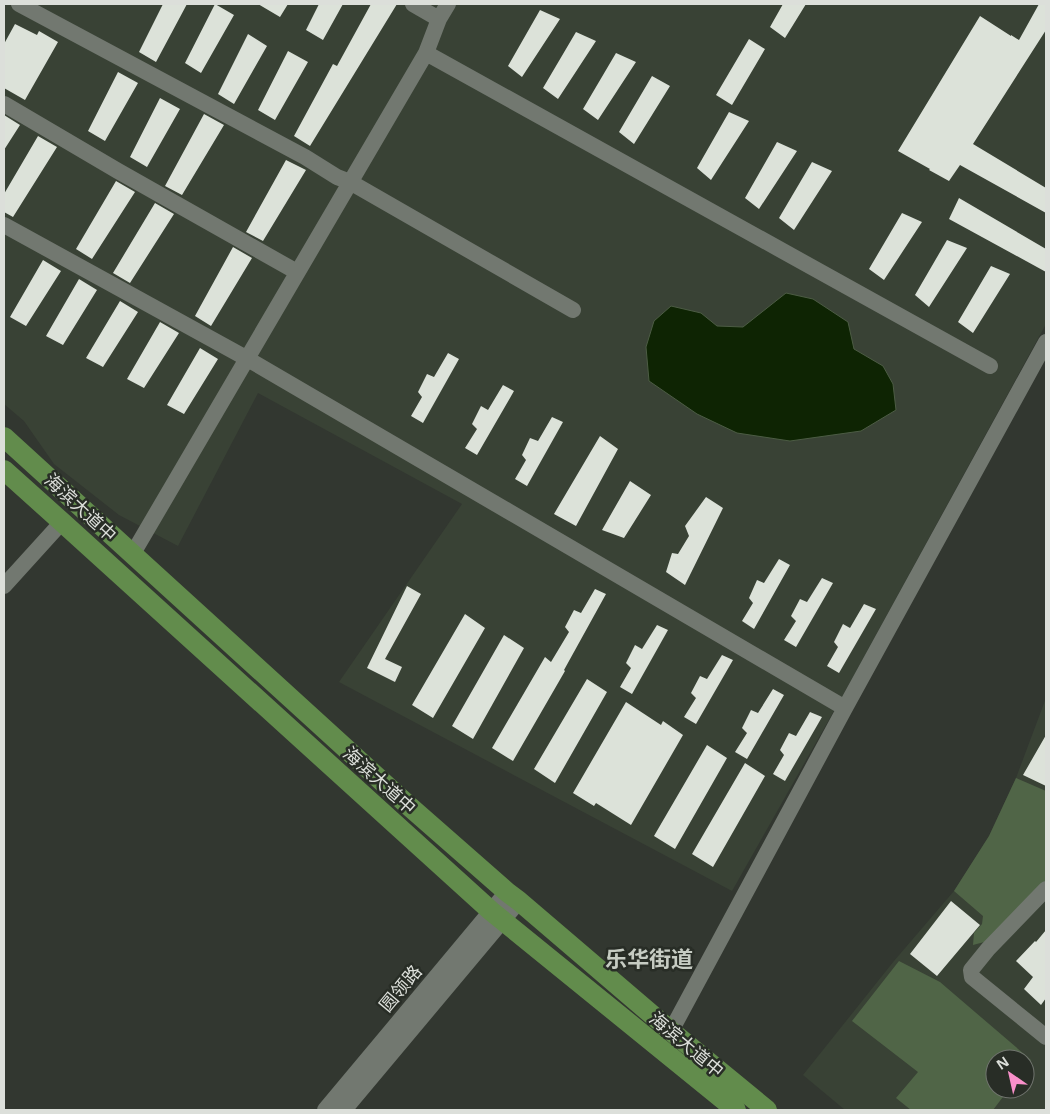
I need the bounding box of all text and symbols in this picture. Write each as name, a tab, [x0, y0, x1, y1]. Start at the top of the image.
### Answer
street label: 海滨大道中	[40, 468, 122, 546]
street label: 海滨大道中	[339, 741, 421, 819]
district label: 乐华街道	[605, 943, 693, 973]
street label: 圆领路	[373, 960, 427, 1016]
street label: 海滨大道中	[645, 1006, 729, 1082]
north arrow	[985, 1049, 1035, 1099]
text: N	[992, 1052, 1012, 1074]

